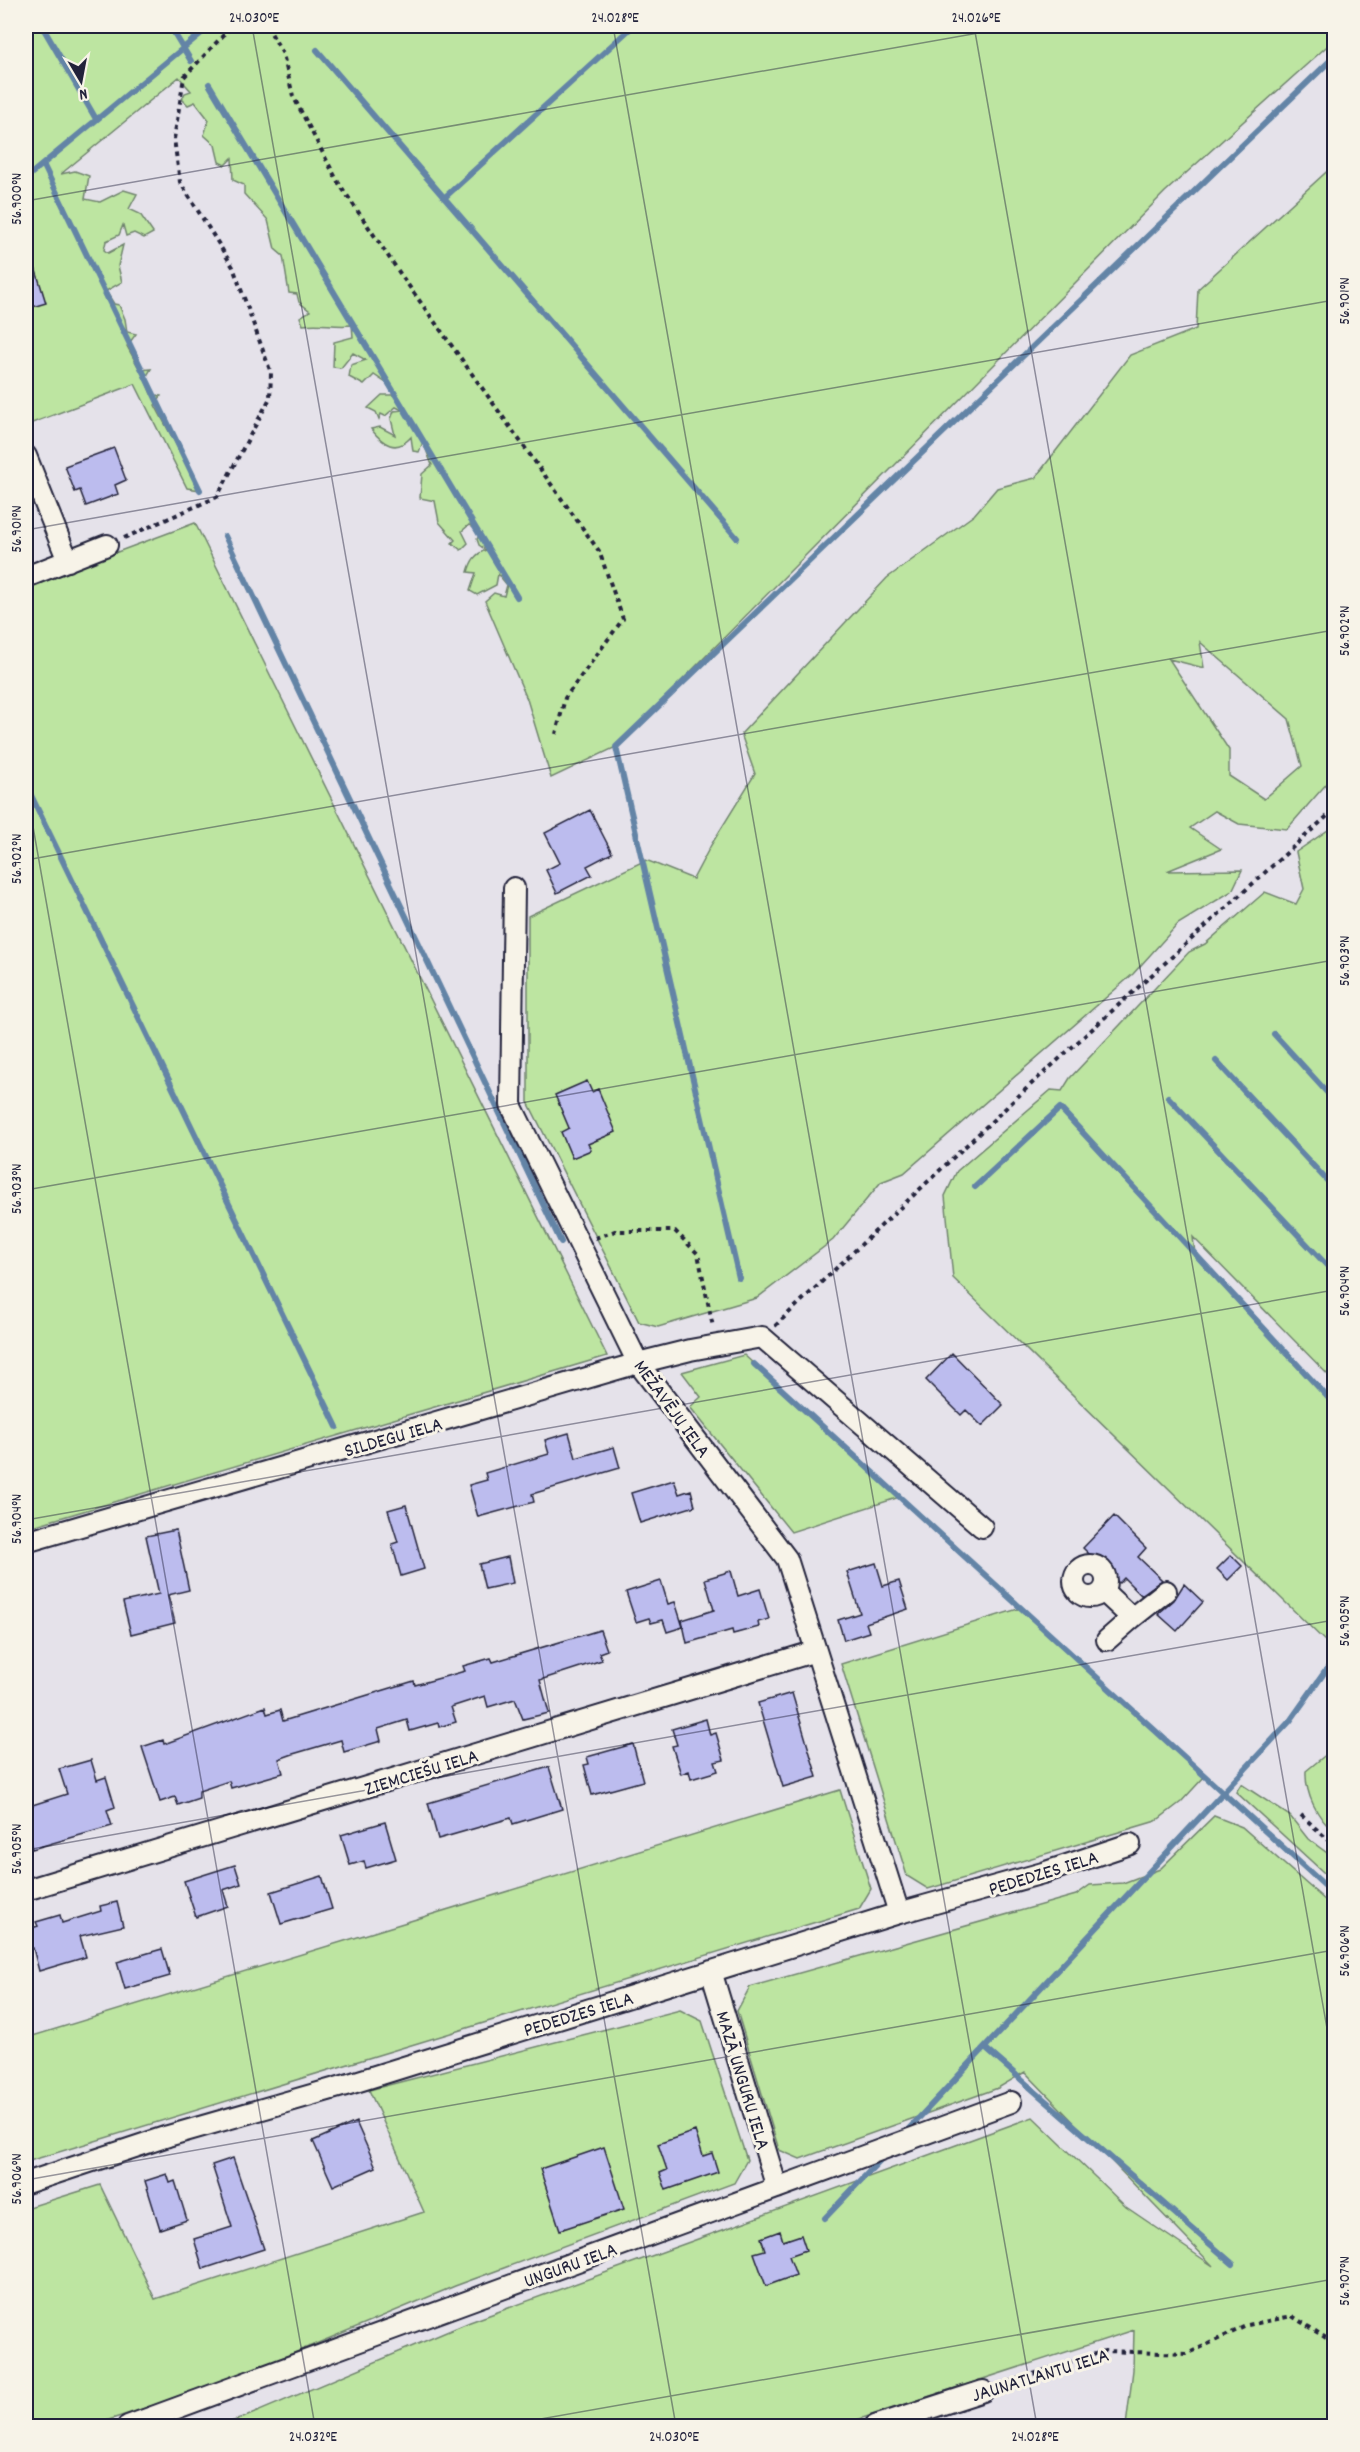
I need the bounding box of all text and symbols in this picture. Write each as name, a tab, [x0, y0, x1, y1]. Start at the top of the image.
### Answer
text: 24.030°E	[229, 8, 279, 30]
text: 24.028°E	[591, 8, 639, 30]
text: 24.026°E	[952, 8, 1001, 30]
north arrow	[51, 51, 111, 111]
text: N	[77, 81, 89, 105]
text: 56.900°N	[7, 173, 29, 225]
text: 56.901°N	[1335, 277, 1357, 325]
text: 56.901°N	[7, 505, 29, 553]
text: 56.902°N	[1335, 606, 1357, 656]
text: 56.902°N	[7, 834, 29, 884]
text: 56.903°N	[1335, 936, 1357, 986]
text: 56.903°N	[7, 1164, 29, 1214]
text: 56.904°N	[1335, 1266, 1357, 1316]
street label: MEŽAVĒJU IELA	[625, 1355, 716, 1465]
street label: SILDEGU IELA	[341, 1411, 446, 1466]
text: 56.904°N	[7, 1494, 29, 1544]
text: 56.905°N	[1335, 1595, 1357, 1647]
street label: ZIEMCIEŠU IELA	[361, 1743, 482, 1804]
text: 56.905°N	[7, 1823, 29, 1875]
street label: PEDEDZES IELA	[985, 1845, 1102, 1905]
text: 56.906°N	[1335, 1925, 1357, 1977]
street label: PEDEDZES IELA	[520, 1986, 637, 2046]
street label: MAZĀ UNGURU IELA	[707, 2008, 776, 2154]
text: 56.906°N	[7, 2153, 29, 2205]
street label: UNGURU IELA	[520, 2237, 622, 2297]
text: 56.907°N	[1335, 2256, 1357, 2306]
street label: JAUNATLANTU IELA	[969, 2343, 1113, 2411]
text: 24.032°E	[289, 2427, 337, 2449]
text: 24.030°E	[649, 2427, 699, 2449]
text: 24.028°E	[1011, 2427, 1059, 2449]

